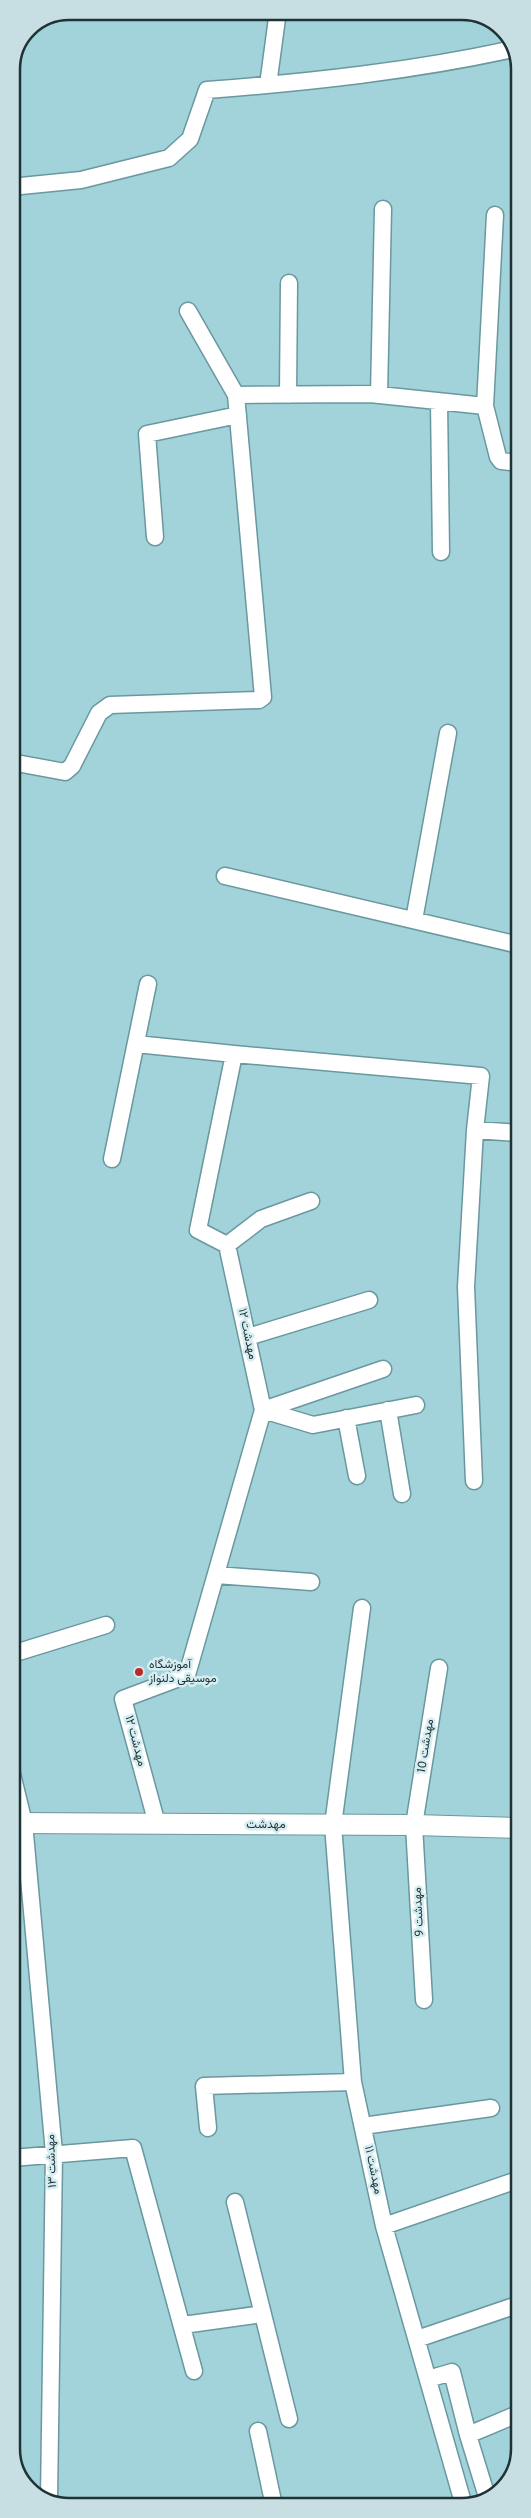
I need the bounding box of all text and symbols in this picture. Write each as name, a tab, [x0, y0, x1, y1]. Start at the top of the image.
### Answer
street label: مهدشت ۱۲	[234, 1307, 260, 1361]
place label: آموزشگاه موسیقی دلنواز	[148, 1657, 217, 1687]
marker: آموزشگاه موسیقی دلنواز	[133, 1666, 145, 1678]
street label: مهدشت ۱۲	[121, 1714, 149, 1768]
street label: مهدشت 10	[414, 1718, 438, 1774]
street label: مهدشت	[246, 1817, 286, 1833]
street label: مهدشت 9	[410, 1887, 428, 1937]
street label: مهدشت ۱۳	[43, 2134, 61, 2188]
street label: مهدشت ۱۱	[360, 2144, 386, 2196]

